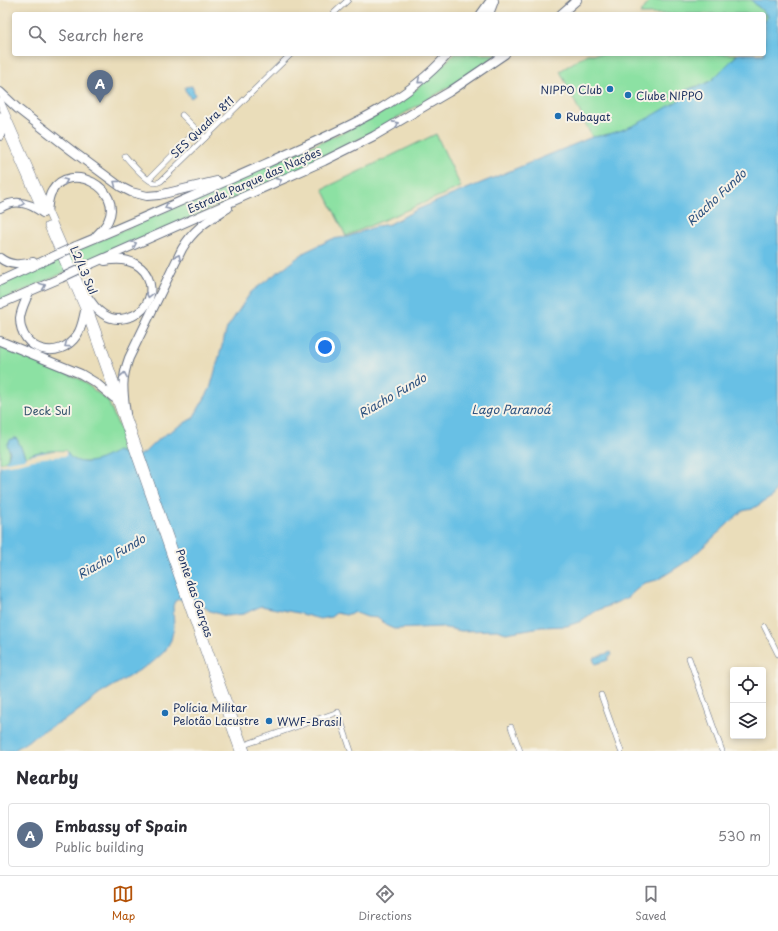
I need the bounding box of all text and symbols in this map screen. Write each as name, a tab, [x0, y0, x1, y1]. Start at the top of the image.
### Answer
search box	[12, 12, 766, 56]
icon: search	[26, 23, 48, 45]
text: Search here	[58, 23, 144, 46]
pin: A	[87, 70, 113, 103]
one-way arrow	[418, 76, 425, 83]
place label: NIPPO Club	[541, 81, 602, 98]
marker: NIPPO Club	[605, 84, 615, 94]
place label: Clube NIPPO	[636, 87, 703, 104]
marker: Clube NIPPO	[623, 90, 633, 100]
street label: SES Quadra 811	[166, 92, 238, 162]
place label: Rubayat	[566, 108, 611, 125]
marker: Rubayat	[553, 111, 563, 121]
one-way arrow	[392, 121, 399, 128]
street label: Estrada Parque das Nações	[185, 143, 323, 217]
water label: Riacho Fundo	[682, 164, 751, 229]
one-way arrow	[62, 177, 69, 185]
one-way arrow	[275, 178, 282, 186]
one-way arrow	[113, 181, 120, 188]
one-way arrow	[19, 198, 26, 207]
one-way arrow	[163, 202, 171, 210]
one-way arrow	[131, 241, 138, 249]
street label: L2/L3 Sul	[66, 243, 102, 297]
one-way arrow	[173, 254, 181, 261]
one-way arrow	[39, 282, 46, 290]
one-way arrow	[145, 291, 154, 298]
your location	[315, 337, 335, 357]
one-way arrow	[65, 340, 72, 347]
water label: Riacho Fundo	[355, 368, 430, 422]
one-way arrow	[120, 372, 128, 378]
water label: Lago Paranoá	[472, 400, 552, 418]
park label: Deck Sul	[23, 402, 71, 419]
water label: Riacho Fundo	[74, 529, 149, 583]
street label: Ponte das Garças	[172, 547, 218, 639]
map controls	[730, 667, 766, 739]
button: locate	[730, 667, 766, 703]
place label: Polícia Militar Pelotão Lacustre	[173, 699, 259, 729]
button: layers	[730, 703, 766, 739]
marker: Polícia Militar Pelotão Lacustre	[160, 708, 170, 718]
place label: WWF-Brasil	[277, 713, 342, 730]
marker: WWF-Brasil	[264, 716, 274, 726]
text: Nearby	[16, 764, 78, 790]
text: Embassy of Spain	[55, 814, 187, 837]
text: A	[25, 826, 35, 845]
text: 530 m	[718, 826, 761, 845]
text: Public building	[55, 837, 144, 856]
tab: Map	[112, 883, 135, 924]
tab: Directions	[358, 883, 412, 924]
tab: Saved	[635, 883, 666, 924]

